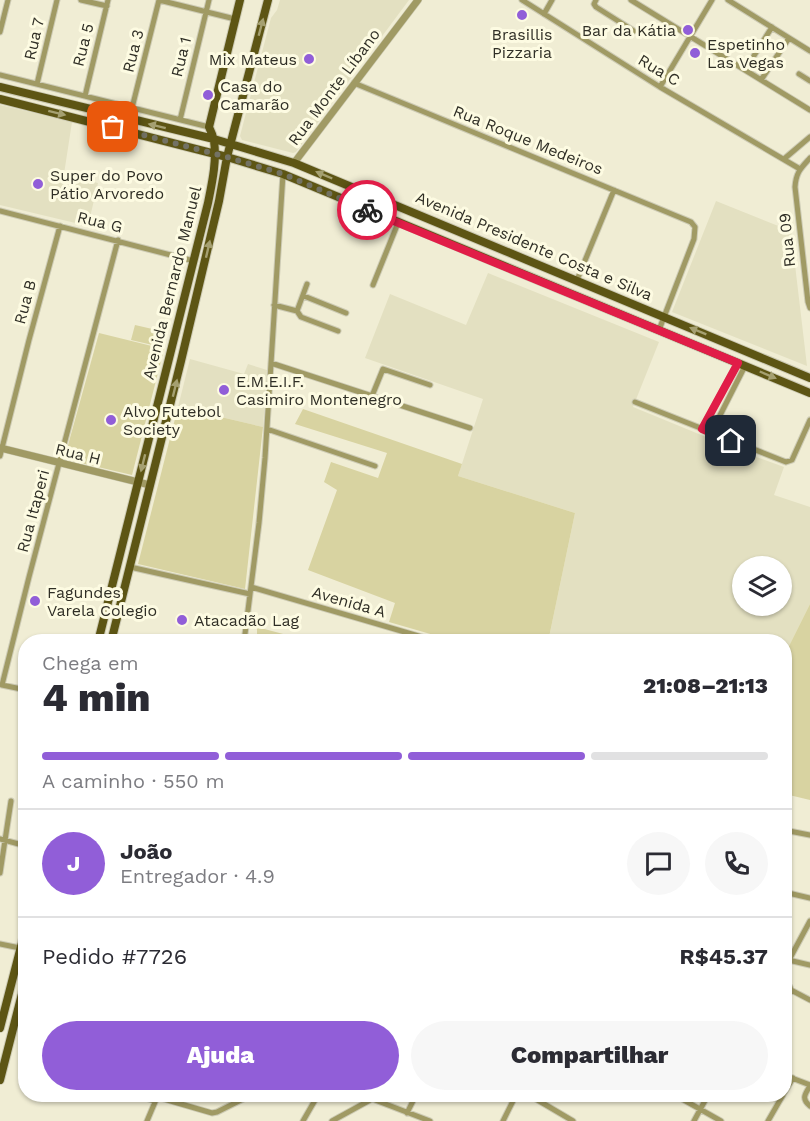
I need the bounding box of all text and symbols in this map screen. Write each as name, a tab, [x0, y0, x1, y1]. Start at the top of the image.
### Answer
marker: Brasillis Pizzaria	[515, 8, 529, 22]
street label: Rua 7	[20, 16, 48, 62]
one-way arrow	[257, 18, 266, 36]
street label: Rua 5	[68, 21, 98, 69]
place label: Bar da Kátia	[582, 21, 676, 40]
marker: Bar da Kátia	[681, 23, 695, 37]
street label: Rua Monte Líbano	[284, 25, 384, 149]
place label: Brasillis Pizzaria	[492, 25, 552, 62]
street label: Rua 3	[118, 27, 148, 75]
street label: Rua 1	[167, 35, 195, 79]
place label: Espetinho Las Vegas	[707, 35, 785, 72]
marker: Espetinho Las Vegas	[688, 46, 702, 60]
place label: Mix Mateus	[209, 50, 297, 69]
street label: Rua C	[635, 50, 683, 90]
marker: Mix Mateus	[302, 52, 316, 66]
place label: Casa do Camarão	[220, 77, 289, 114]
marker: Casa do Camarão	[201, 88, 215, 102]
pin	[87, 101, 138, 152]
street label: Rua Roque Medeiros	[450, 101, 606, 179]
one-way arrow	[48, 109, 66, 119]
icon: bag	[96, 110, 129, 143]
one-way arrow	[148, 120, 167, 130]
place label: Super do Povo Pátio Arvoredo	[50, 166, 164, 203]
one-way arrow	[315, 170, 333, 180]
marker: Super do Povo Pátio Arvoredo	[31, 177, 45, 191]
courier	[337, 180, 397, 240]
street label: Avenida Bernardo Manuel	[139, 184, 205, 382]
street label: Avenida Presidente Costa e Silva	[413, 187, 655, 305]
icon: bike	[351, 194, 384, 227]
street label: Rua G	[75, 207, 125, 237]
street label: Rua 09	[775, 212, 799, 268]
one-way arrow	[203, 240, 213, 259]
street label: Rua B	[10, 278, 40, 326]
one-way arrow	[689, 326, 707, 335]
one-way arrow	[759, 371, 777, 380]
place label: E.M.E.I.F. Casimiro Montenegro	[236, 372, 402, 409]
one-way arrow	[170, 379, 180, 397]
marker: E.M.E.I.F. Casimiro Montenegro	[217, 383, 231, 397]
place label: Alvo Futebol Society	[123, 402, 221, 439]
marker: Alvo Futebol Society	[104, 413, 118, 427]
pin	[705, 415, 756, 466]
icon: home	[714, 424, 747, 457]
street label: Rua H	[53, 439, 103, 469]
one-way arrow	[137, 453, 147, 472]
street label: Rua Itaperi	[13, 467, 53, 555]
map controls	[732, 556, 792, 616]
button: layers	[732, 556, 792, 616]
street label: Avenida A	[310, 582, 388, 622]
place label: Fagundes Varela Colegio	[47, 583, 157, 620]
marker: Fagundes Varela Colegio	[28, 594, 42, 608]
place label: Atacadão Lag	[194, 611, 300, 630]
marker: Atacadão Lag	[175, 613, 189, 627]
text: Chega em	[42, 651, 139, 675]
text: 21:08–21:13	[643, 673, 768, 698]
text: 4 min	[42, 675, 151, 720]
text: A caminho · 550 m	[42, 769, 225, 793]
button: chat	[627, 832, 690, 895]
button: phone	[705, 832, 768, 895]
text: João	[120, 839, 172, 864]
text: J	[67, 851, 80, 876]
text: Entregador · 4.9	[120, 864, 275, 888]
text: Pedido #7726	[42, 944, 187, 969]
text: R$45.37	[680, 944, 768, 969]
button: Ajuda	[42, 1021, 399, 1090]
button: Compartilhar	[411, 1021, 768, 1090]

